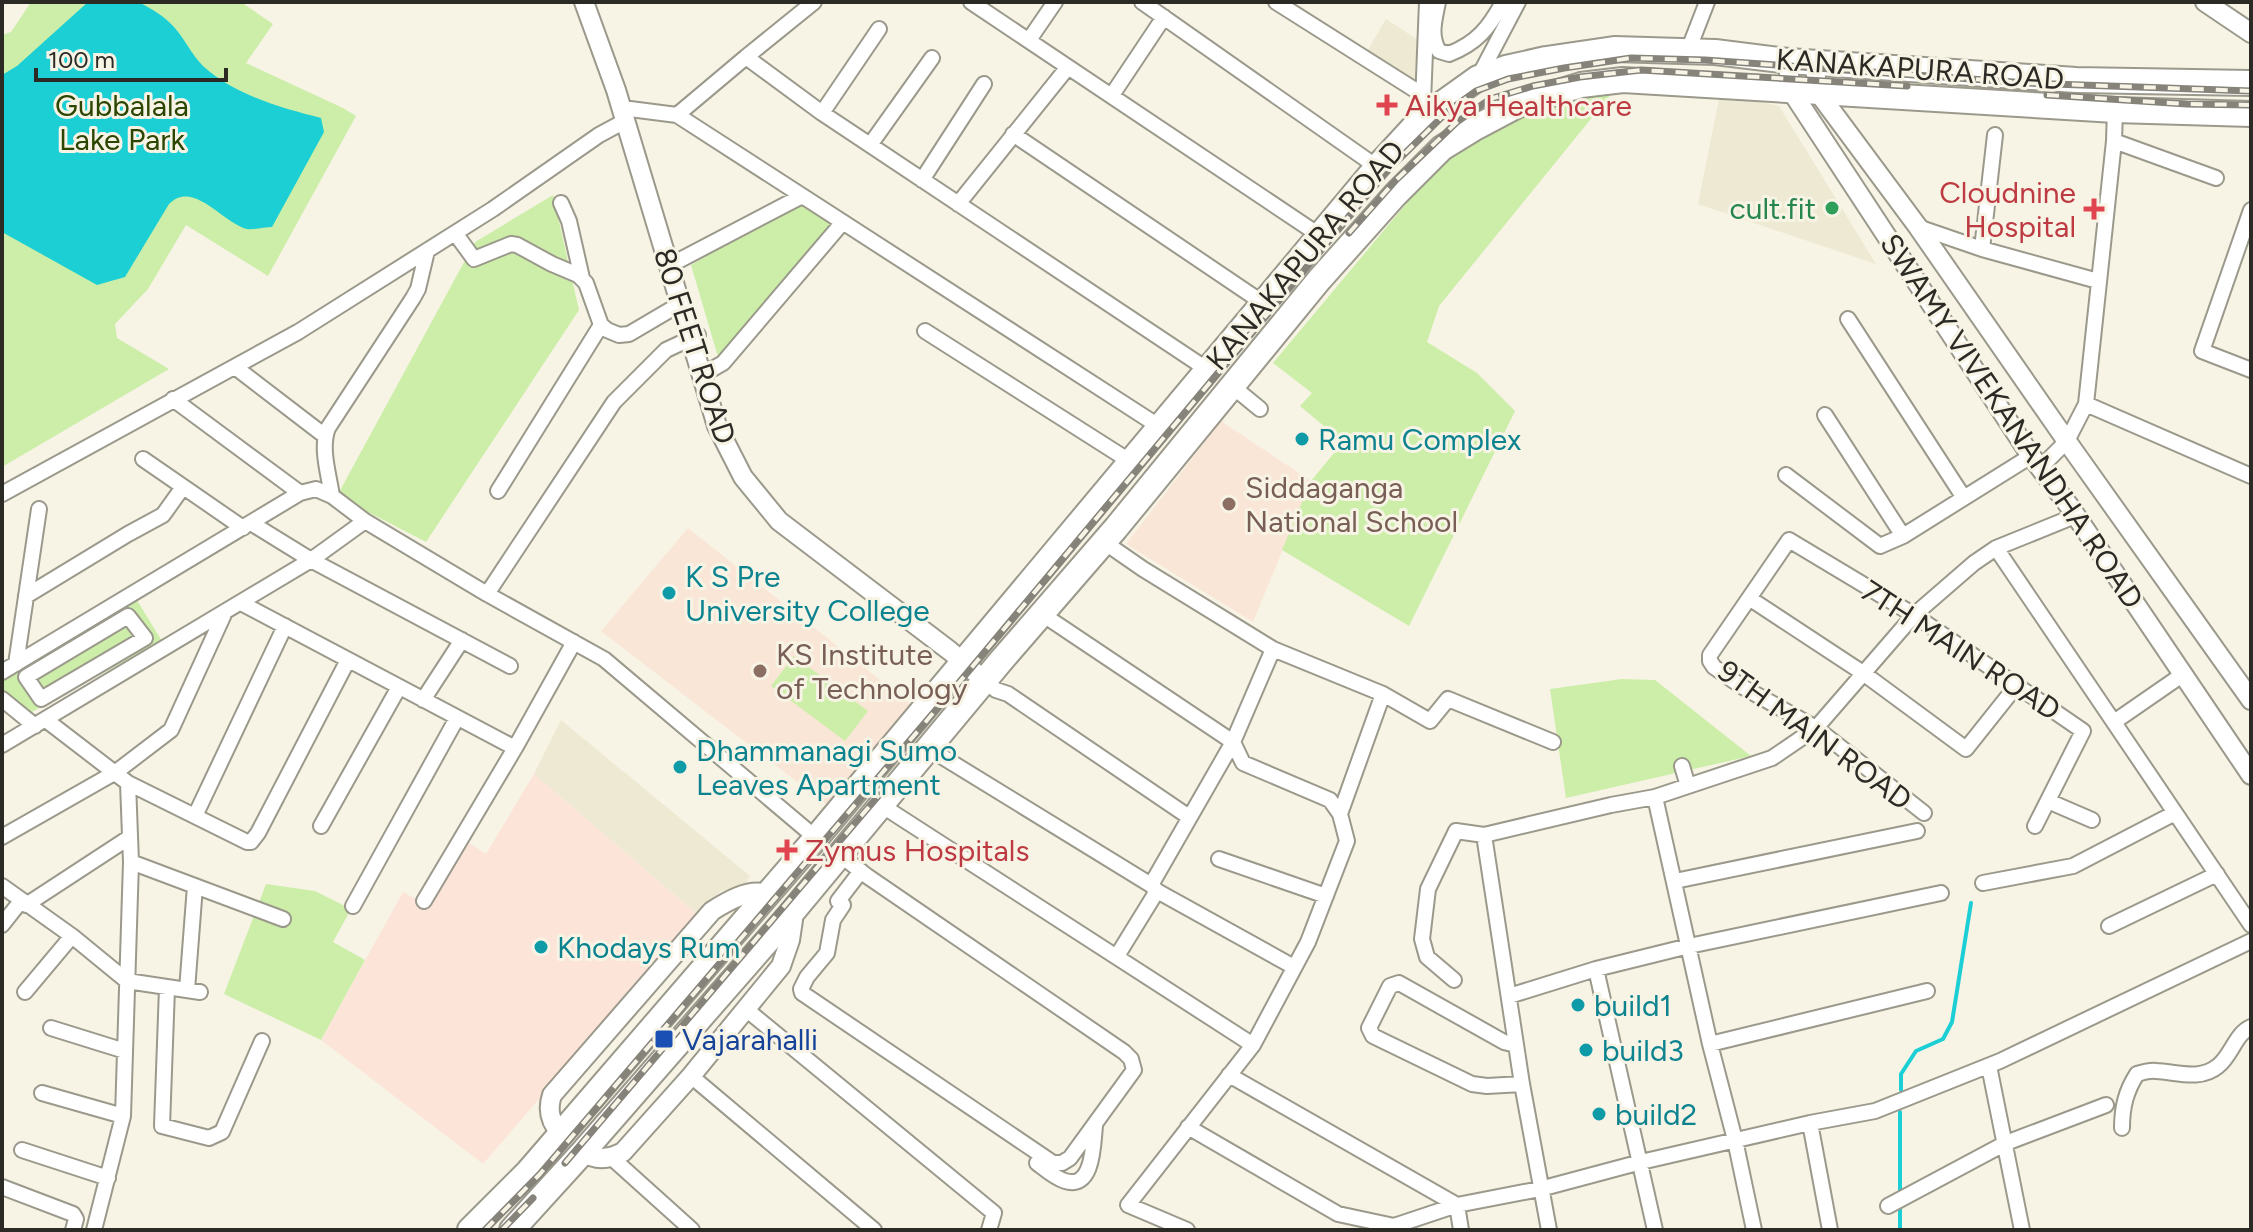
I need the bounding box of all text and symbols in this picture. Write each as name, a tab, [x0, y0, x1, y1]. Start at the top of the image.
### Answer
scale bar	[36, 32, 226, 82]
street label: KANAKAPURA ROAD	[1775, 40, 2065, 98]
text: 100 m	[48, 45, 115, 74]
park label: Gubbalala Lake Park	[55, 87, 189, 158]
place label: Aikya Healthcare	[1405, 87, 1632, 124]
marker: Aikya Healthcare	[1376, 94, 1398, 116]
street label: KANAKAPURA ROAD	[1198, 132, 1412, 378]
place label: Cloudnine Hospital	[1939, 174, 2076, 245]
place label: cult.fit	[1729, 190, 1816, 227]
marker: Cloudnine Hospital	[2083, 198, 2105, 220]
marker: cult.fit	[1823, 199, 1841, 217]
street label: SWAMY VIVEKANANDHA ROAD	[1872, 227, 2152, 615]
street label: 80 FEET ROAD	[646, 243, 744, 449]
place label: Ramu Complex	[1318, 421, 1521, 458]
marker: Ramu Complex	[1293, 430, 1311, 448]
place label: Siddaganga National School	[1245, 469, 1458, 540]
marker: Siddaganga National School	[1220, 495, 1238, 513]
place label: K S Pre University College	[685, 558, 930, 629]
street label: 7TH MAIN ROAD	[1854, 572, 2068, 728]
marker: K S Pre University College	[660, 584, 678, 602]
place label: KS Institute of Technology	[776, 636, 968, 707]
street label: 9TH MAIN ROAD	[1711, 652, 1919, 818]
marker: KS Institute of Technology	[751, 662, 769, 680]
place label: Dhammanagi Sumo Leaves Apartment	[696, 732, 957, 803]
marker: Dhammanagi Sumo Leaves Apartment	[671, 758, 689, 776]
place label: Zymus Hospitals	[805, 832, 1029, 869]
marker: Zymus Hospitals	[776, 839, 798, 861]
place label: Khodays Rum	[557, 929, 740, 966]
marker: Khodays Rum	[532, 938, 550, 956]
place label: build1	[1594, 987, 1672, 1024]
marker: build1	[1569, 996, 1587, 1014]
place label: Vajarahalli	[682, 1021, 818, 1058]
marker: Vajarahalli	[653, 1028, 675, 1050]
place label: build3	[1602, 1032, 1684, 1069]
marker: build3	[1577, 1041, 1595, 1059]
place label: build2	[1615, 1096, 1697, 1133]
marker: build2	[1590, 1105, 1608, 1123]

